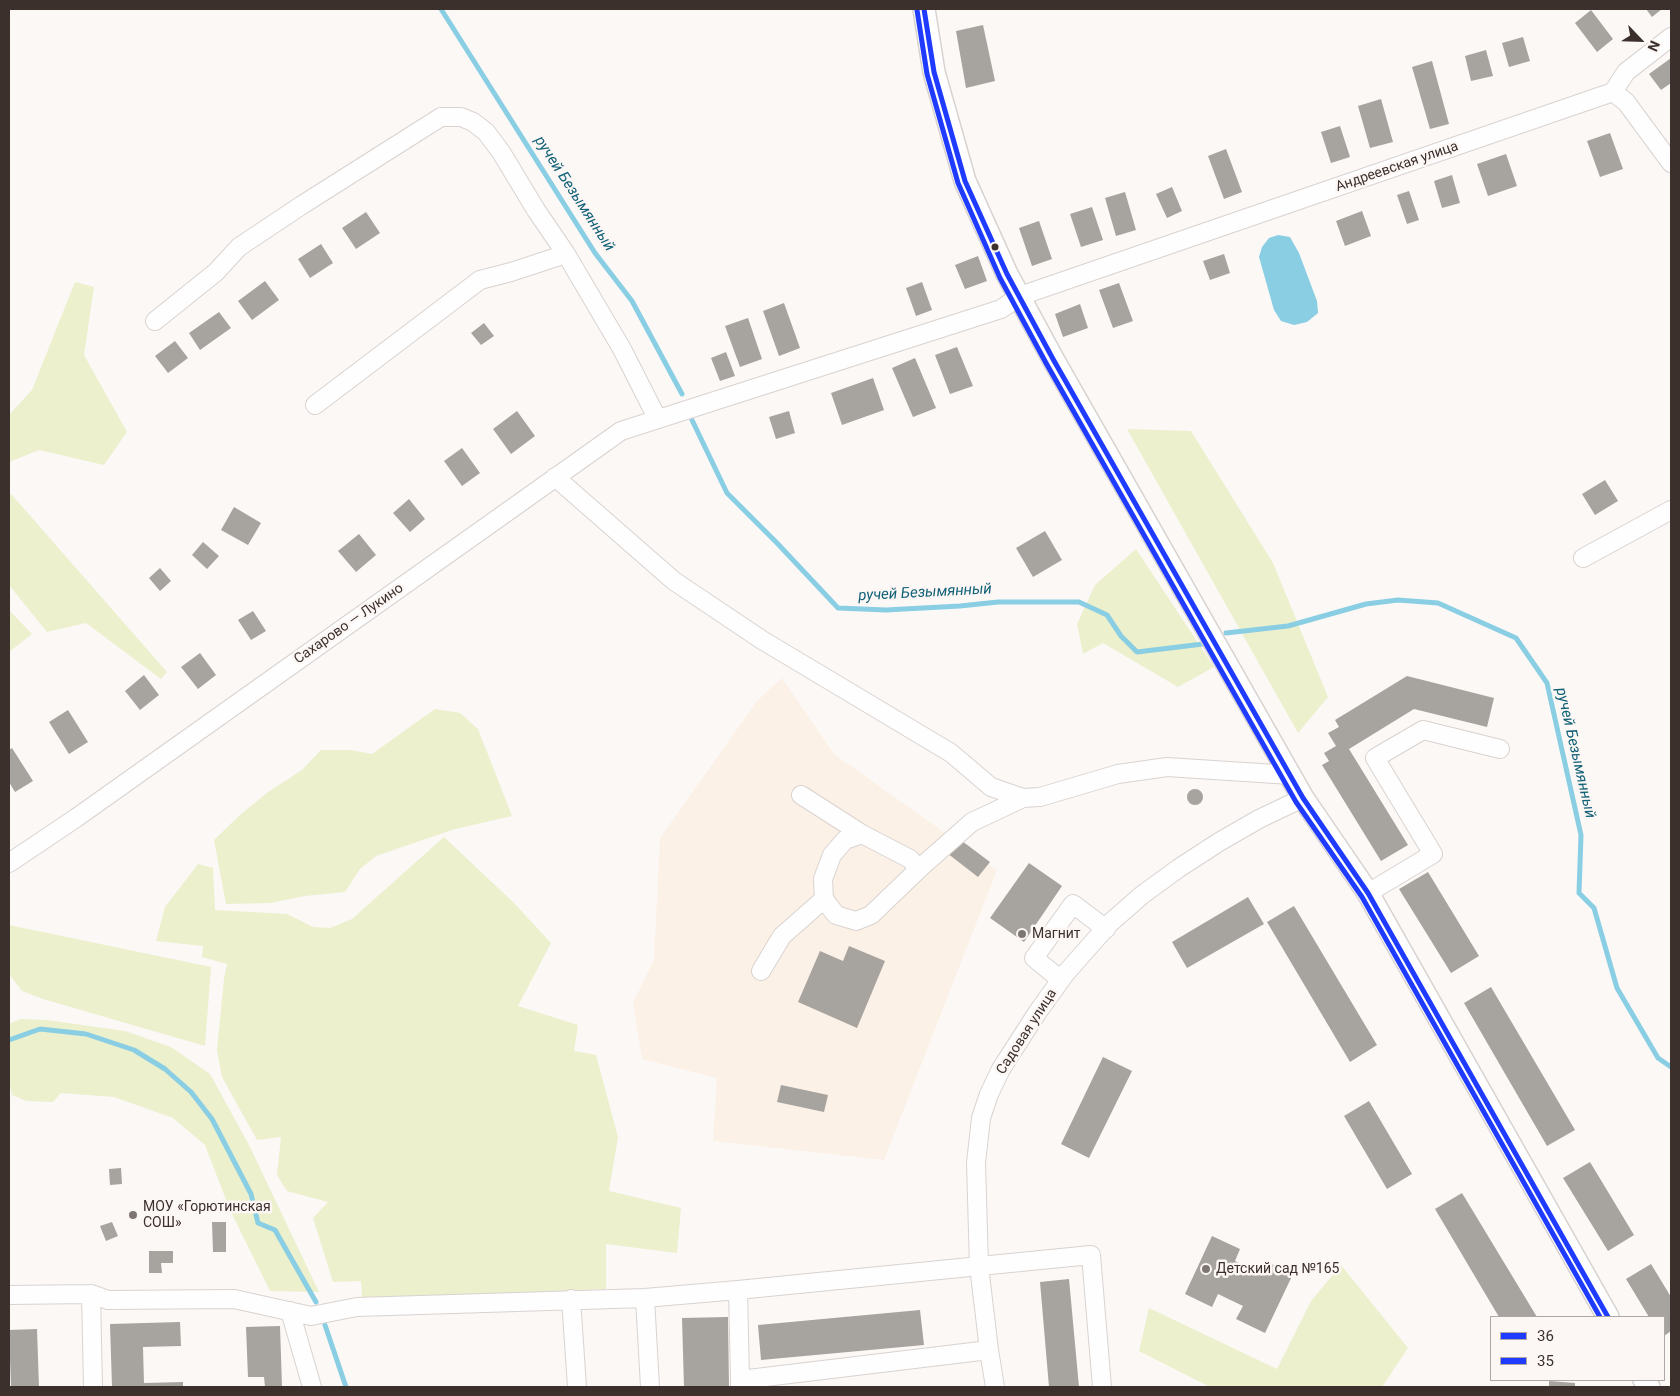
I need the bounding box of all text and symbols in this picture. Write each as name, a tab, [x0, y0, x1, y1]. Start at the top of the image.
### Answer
north arrow	[1615, 15, 1665, 65]
text: N	[1644, 38, 1663, 54]
water label: ручей Безымянный	[530, 133, 618, 255]
street label: Андреевская улица	[1334, 138, 1460, 196]
unlabelled marker	[990, 242, 1000, 252]
street label: Сахарово — Лукино	[291, 580, 407, 668]
water label: ручей Безымянный	[858, 581, 992, 605]
water label: ручей Безымянный	[1551, 686, 1599, 820]
place label: Магнит	[1032, 926, 1081, 942]
marker: Магнит	[1016, 928, 1028, 940]
street label: Садовая улица	[993, 986, 1061, 1078]
place label: МОУ «Горютинская СОШ»	[143, 1199, 271, 1232]
marker: МОУ «Горютинская СОШ»	[127, 1209, 139, 1221]
place label: Детский сад №165	[1216, 1261, 1339, 1277]
marker: Детский сад №165	[1200, 1263, 1212, 1275]
legend	[1490, 1316, 1665, 1381]
text: 36	[1537, 1327, 1554, 1345]
text: 35	[1537, 1352, 1554, 1370]

